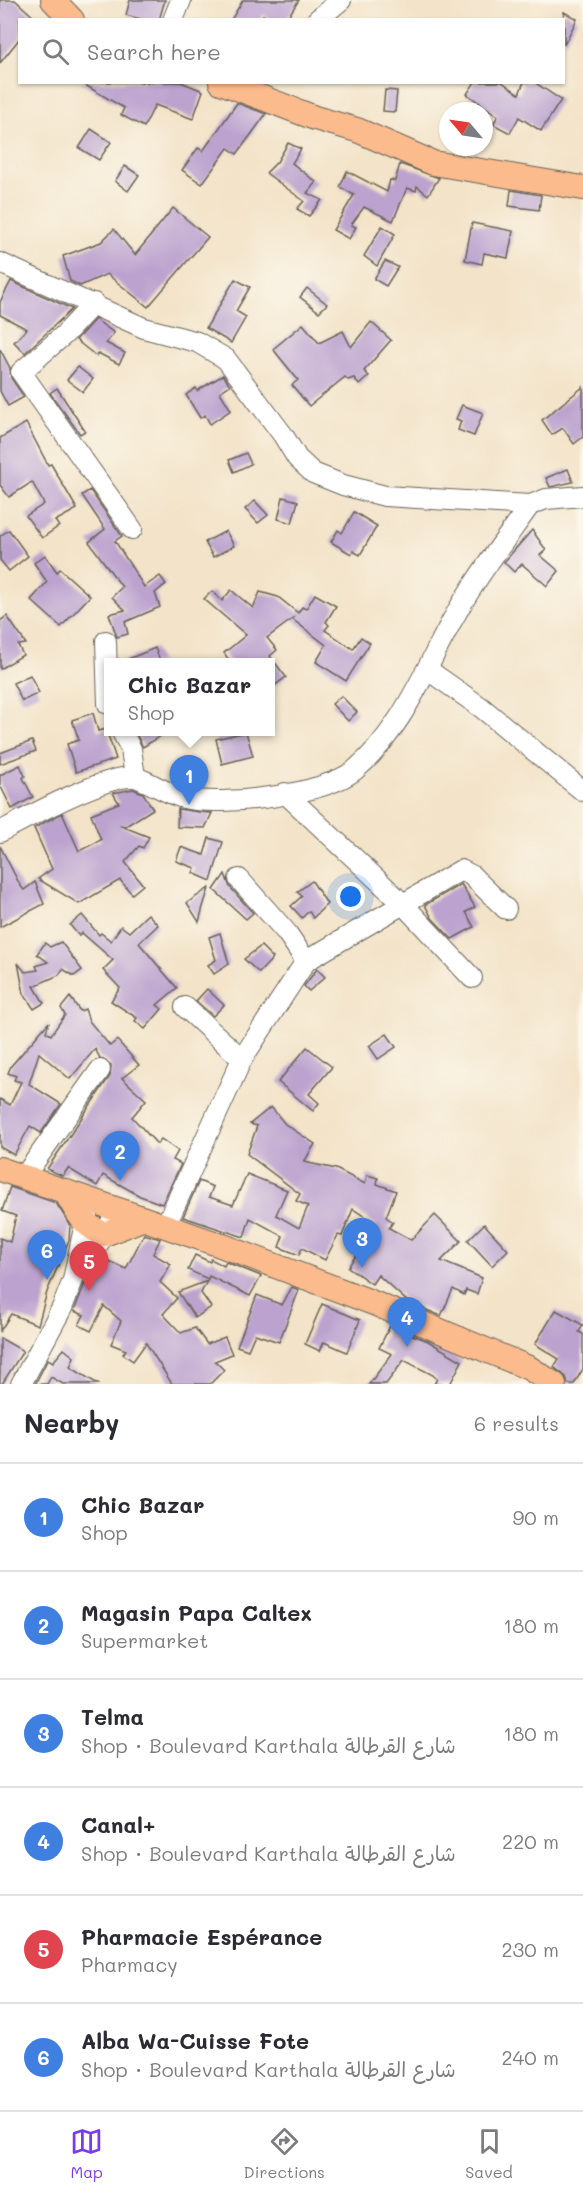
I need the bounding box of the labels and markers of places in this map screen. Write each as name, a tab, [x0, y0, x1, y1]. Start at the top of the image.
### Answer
pin: 1	[170, 756, 208, 805]
pin: 2	[100, 1132, 140, 1181]
pin: 3	[342, 1218, 382, 1268]
pin: 6	[28, 1230, 66, 1280]
pin: 5	[70, 1242, 109, 1291]
pin: 4	[388, 1298, 426, 1347]

